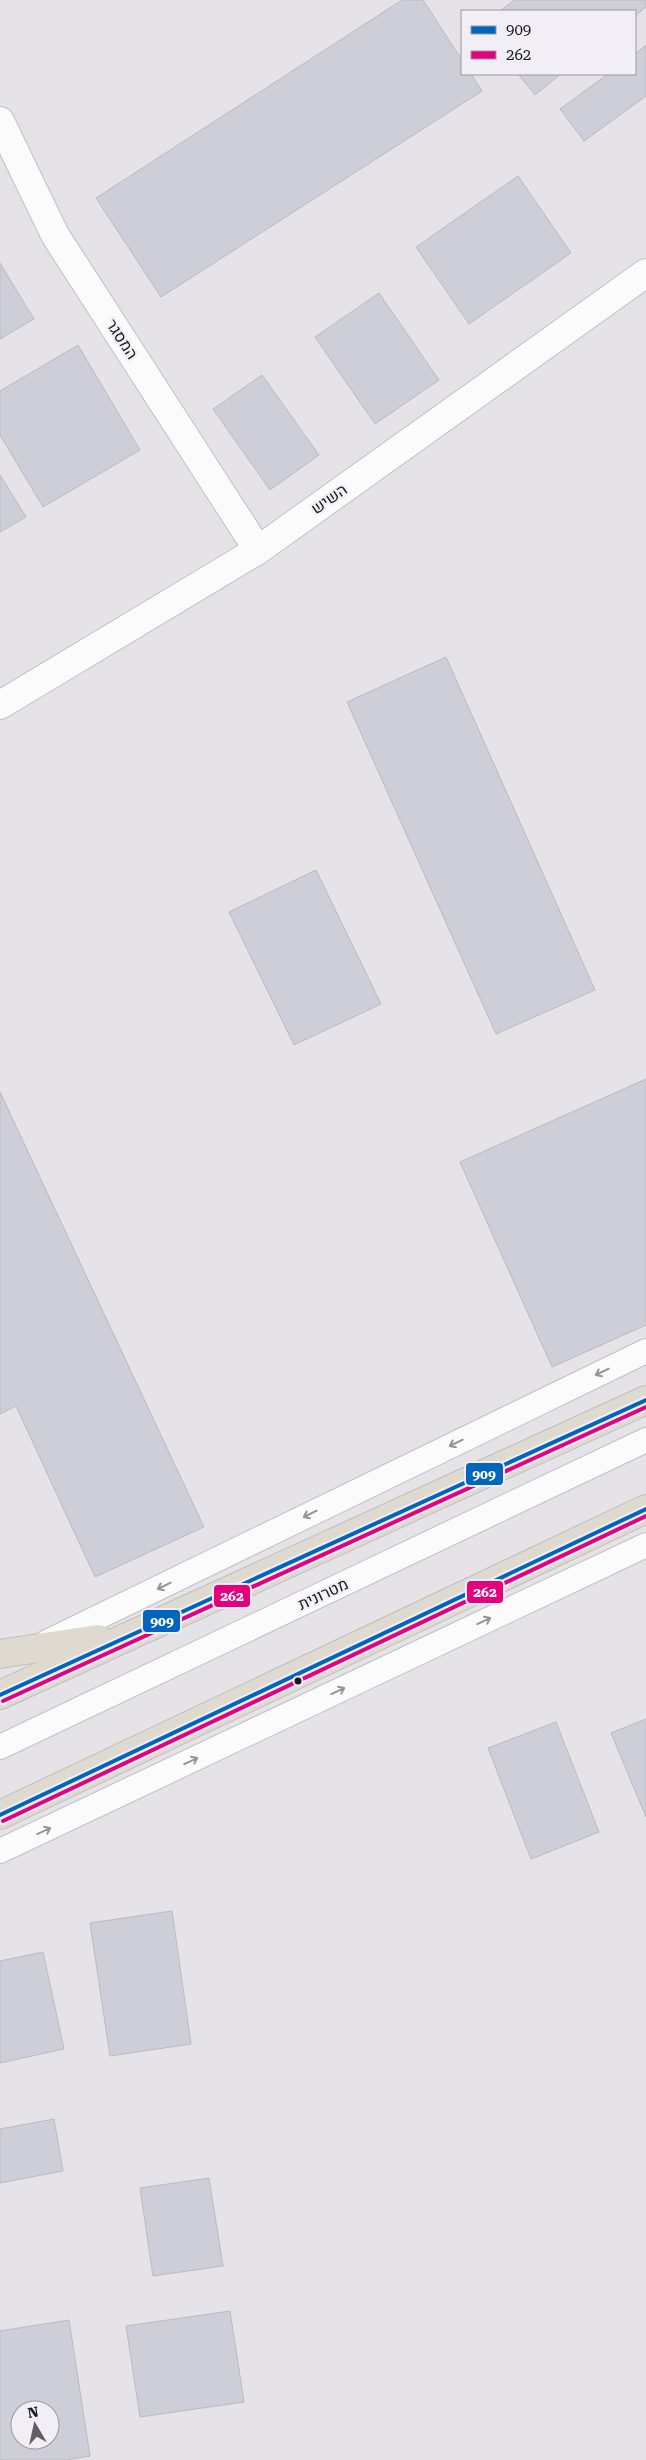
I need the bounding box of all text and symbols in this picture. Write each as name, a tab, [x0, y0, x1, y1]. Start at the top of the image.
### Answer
legend	[461, 10, 636, 75]
text: 909	[506, 21, 531, 39]
text: 262	[506, 46, 531, 64]
street label: המסגר	[102, 315, 142, 363]
street label: השיש	[307, 480, 351, 518]
one-way arrow	[595, 1368, 610, 1377]
one-way arrow	[449, 1439, 464, 1448]
line badge: 909	[465, 1462, 504, 1486]
text: 909	[472, 1466, 496, 1482]
one-way arrow	[303, 1510, 318, 1520]
street label: מטרונית	[295, 1574, 351, 1614]
line badge: 262	[466, 1580, 504, 1604]
one-way arrow	[157, 1581, 172, 1591]
line badge: 262	[213, 1584, 251, 1608]
text: 262	[473, 1584, 497, 1600]
text: 262	[220, 1588, 244, 1604]
line badge: 909	[142, 1609, 181, 1633]
text: 909	[150, 1613, 174, 1629]
one-way arrow	[476, 1616, 491, 1626]
unlabelled marker	[293, 1676, 303, 1686]
one-way arrow	[330, 1686, 345, 1696]
one-way arrow	[183, 1756, 198, 1765]
one-way arrow	[36, 1825, 51, 1835]
north arrow	[10, 2400, 60, 2450]
text: N	[26, 2403, 40, 2421]

